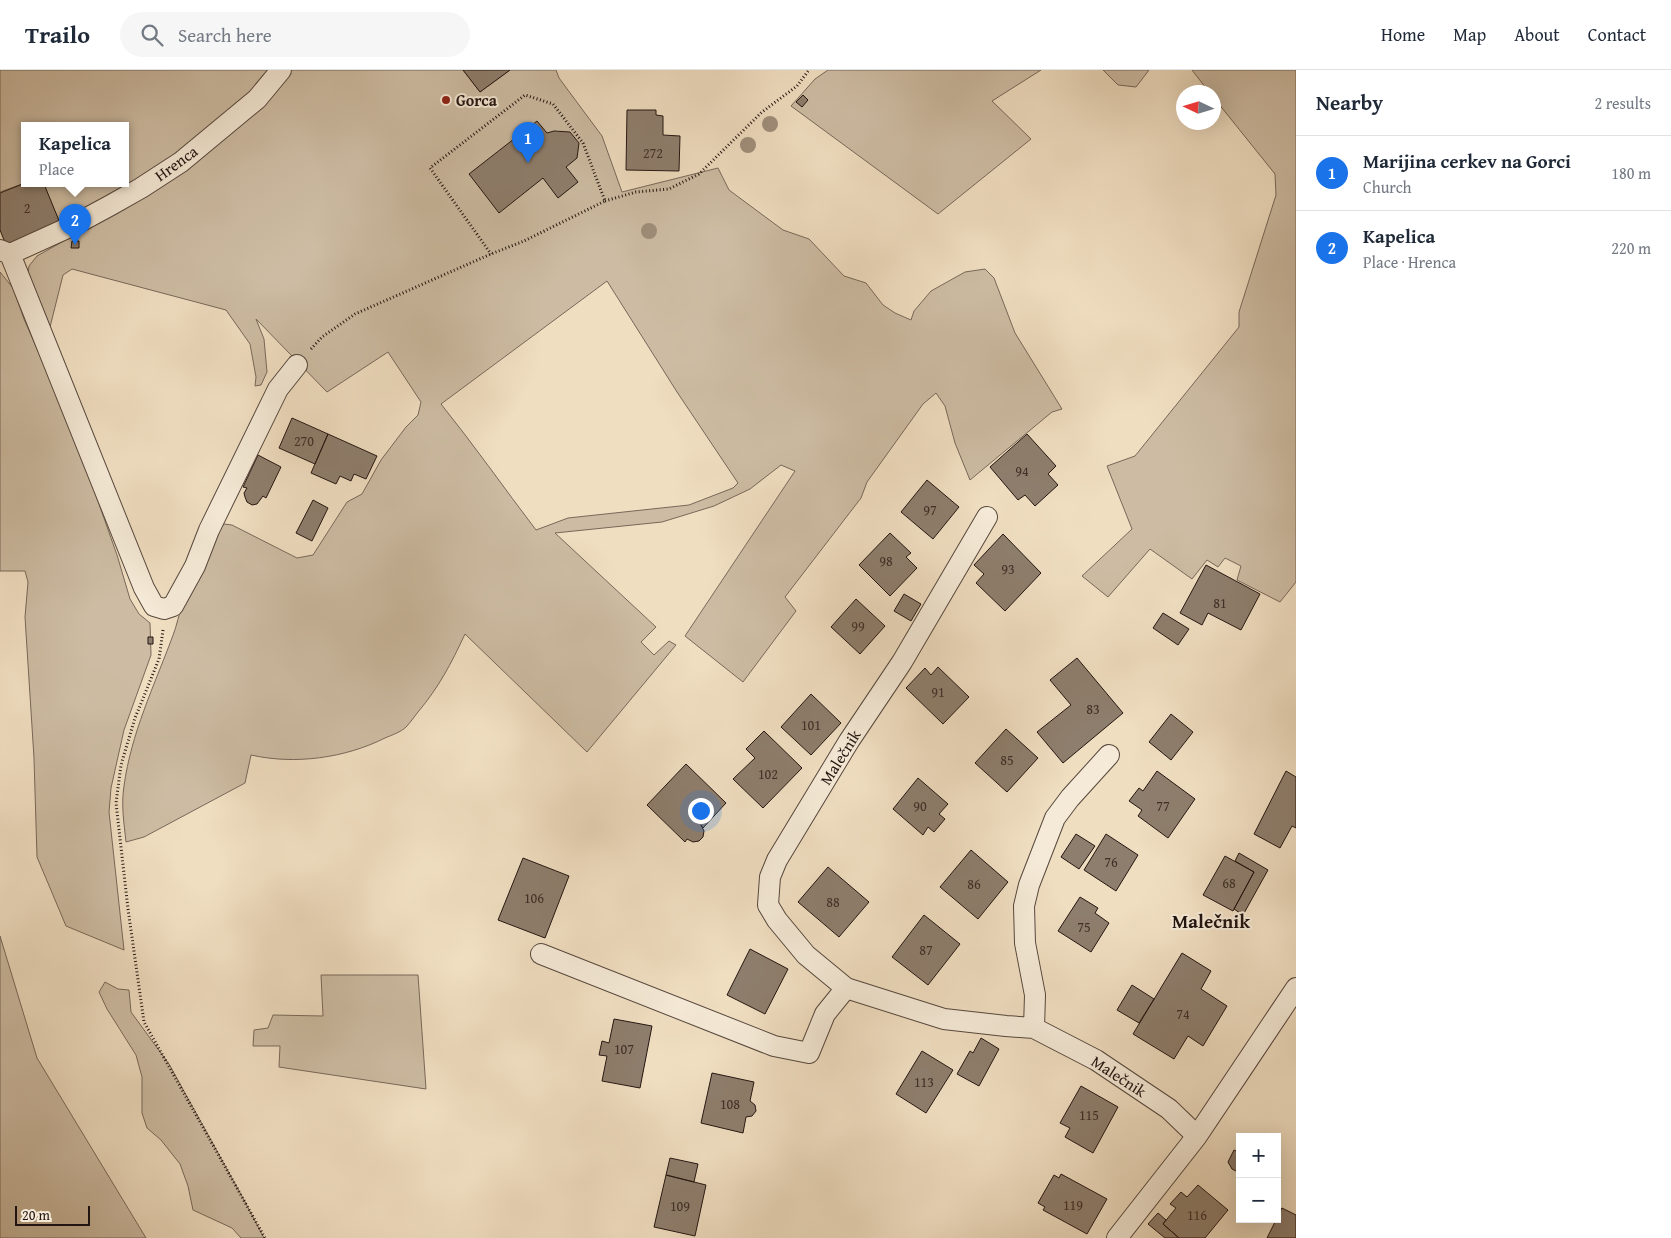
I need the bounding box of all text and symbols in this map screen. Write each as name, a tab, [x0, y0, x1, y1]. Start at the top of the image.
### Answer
search box	[120, 12, 470, 57]
text: Trailo	[25, 17, 90, 52]
icon: search	[138, 21, 166, 49]
text: Search here	[178, 21, 272, 49]
text: Home	[1381, 21, 1425, 48]
text: Map	[1453, 21, 1486, 48]
text: About	[1514, 21, 1560, 48]
text: Contact	[1588, 21, 1646, 48]
north arrow	[1176, 85, 1221, 130]
text: Nearby	[1316, 87, 1383, 118]
place label: Gorca	[456, 88, 498, 112]
text: 2 results	[1594, 91, 1651, 115]
marker: Gorca	[440, 94, 452, 106]
popup	[21, 122, 129, 187]
pin: 1	[512, 122, 544, 163]
text: Kapelica	[39, 129, 111, 157]
street label: Hrenca	[149, 139, 203, 187]
house number: 272	[643, 143, 663, 163]
text: Marijina cerkev na Gorci	[1363, 147, 1571, 175]
text: Place	[39, 157, 74, 181]
text: 1	[1328, 161, 1336, 185]
text: 180 m	[1611, 161, 1651, 185]
text: Church	[1363, 175, 1412, 199]
house number: 2	[24, 198, 30, 218]
pin: 2	[59, 204, 91, 245]
text: Kapelica	[1363, 222, 1435, 250]
text: 2	[1328, 236, 1336, 260]
text: 220 m	[1611, 236, 1651, 260]
text: Place · Hrenca	[1363, 250, 1456, 274]
house number: 270	[294, 431, 314, 451]
house number: 94	[1015, 461, 1029, 481]
house number: 97	[923, 500, 937, 520]
house number: 98	[879, 551, 893, 571]
house number: 93	[1001, 559, 1015, 579]
house number: 81	[1213, 593, 1227, 613]
house number: 99	[851, 616, 865, 636]
house number: 91	[931, 682, 945, 702]
house number: 83	[1086, 699, 1100, 719]
house number: 101	[801, 715, 821, 735]
street label: Malečnik	[814, 724, 867, 789]
house number: 85	[1000, 750, 1014, 770]
house number: 102	[758, 764, 778, 784]
house number: 90	[913, 796, 927, 816]
house number: 77	[1156, 796, 1170, 816]
your location	[688, 798, 714, 824]
house number: 76	[1104, 852, 1118, 872]
house number: 68	[1222, 873, 1236, 893]
house number: 86	[967, 874, 981, 894]
house number: 106	[524, 888, 544, 908]
house number: 88	[826, 892, 840, 912]
district label: Malečnik	[1172, 907, 1250, 935]
house number: 75	[1077, 917, 1091, 937]
house number: 87	[919, 940, 933, 960]
house number: 74	[1176, 1004, 1190, 1024]
house number: 107	[614, 1039, 634, 1059]
street label: Malečnik	[1087, 1049, 1152, 1103]
house number: 113	[914, 1072, 934, 1092]
house number: 108	[720, 1094, 740, 1114]
house number: 115	[1079, 1105, 1099, 1125]
map controls	[1236, 1133, 1281, 1223]
button: +	[1236, 1133, 1281, 1178]
button: −	[1236, 1178, 1281, 1223]
house number: 119	[1063, 1195, 1083, 1215]
house number: 109	[670, 1196, 690, 1216]
scale bar	[15, 1203, 90, 1226]
text: 20 m	[22, 1205, 50, 1225]
house number: 116	[1187, 1205, 1207, 1225]

